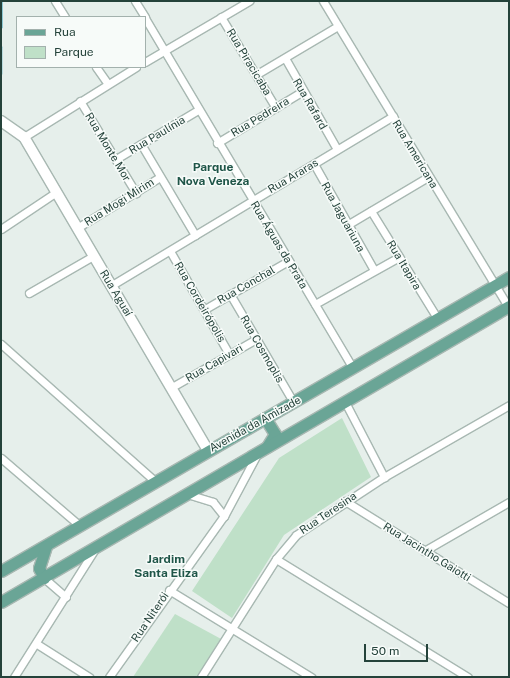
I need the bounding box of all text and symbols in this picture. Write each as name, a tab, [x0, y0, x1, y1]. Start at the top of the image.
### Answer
legend	[16, 16, 146, 68]
text: Rua	[54, 25, 76, 39]
street label: Rua Piracicaba	[224, 26, 274, 98]
text: Parque	[54, 45, 94, 59]
street label: Rua Rafard	[290, 76, 330, 132]
street label: Rua Pedreira	[228, 94, 292, 140]
street label: Rua Monte Mor	[82, 110, 134, 184]
street label: Rua Paulínia	[127, 113, 187, 157]
street label: Rua Americana	[389, 117, 441, 191]
street label: Rua Araras	[266, 156, 320, 196]
district label: Parque Nova Veneza	[177, 161, 249, 189]
street label: Rua Mogi Mirim	[82, 175, 156, 229]
street label: Rua Jaguariuna	[318, 180, 368, 254]
street label: Rua Águas da Prata	[248, 199, 310, 291]
street label: Rua Itapira	[384, 238, 424, 292]
street label: Rua Cordeirópolis	[172, 259, 228, 345]
street label: Rua Conchal	[215, 263, 277, 307]
street label: Rua Aguaí	[97, 267, 135, 319]
street label: Rua Cosmoplis	[237, 313, 287, 385]
street label: Rua Capivari	[183, 341, 245, 385]
street label: Avenida da Amizade	[207, 393, 303, 455]
street label: Rua Teresina	[297, 489, 359, 537]
street label: Rua Jacintho Gaiotti	[381, 520, 473, 584]
district label: Jardim Santa Eliza	[134, 553, 198, 581]
street label: Rua Niterói	[129, 590, 171, 644]
scale bar	[366, 636, 430, 662]
text: 50 m	[371, 644, 399, 658]

